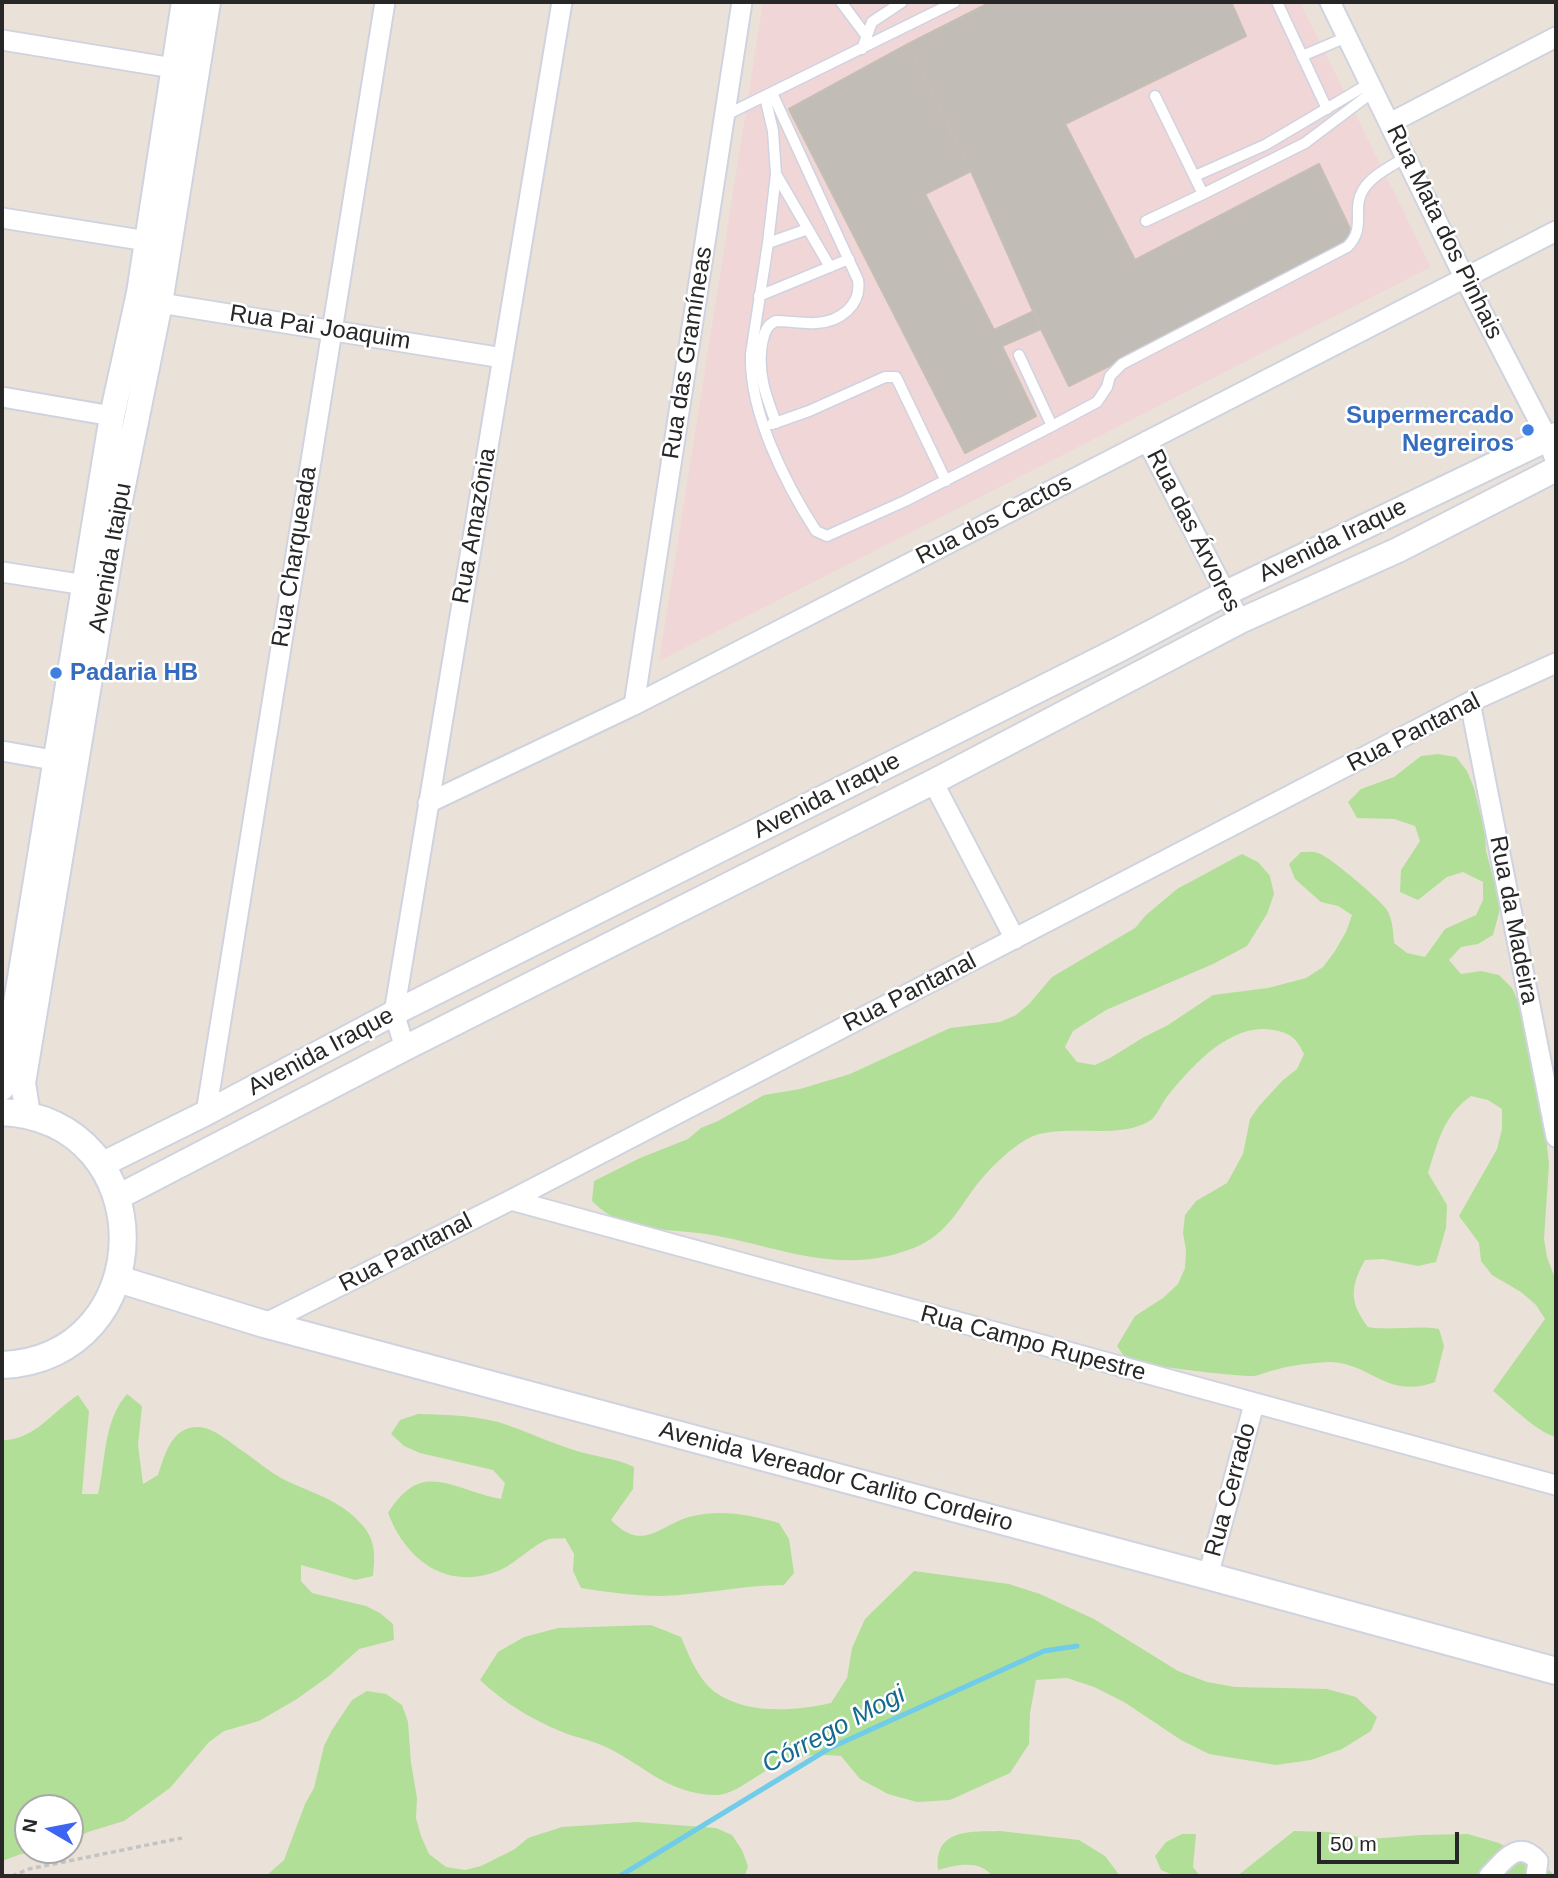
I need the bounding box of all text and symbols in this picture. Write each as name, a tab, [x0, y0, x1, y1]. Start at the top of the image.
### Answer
street label: Rua Mata dos Pinhais	[1380, 120, 1508, 344]
street label: Rua das Gramíneas	[657, 245, 719, 461]
street label: Rua Pai Joaquim	[227, 299, 413, 357]
place label: Supermercado Negreiros	[1346, 402, 1514, 458]
marker: Supermercado Negreiros	[1520, 422, 1536, 438]
street label: Rua das Árvores	[1140, 445, 1246, 617]
street label: Rua Amazônia	[447, 446, 503, 606]
street label: Rua Charqueada	[266, 464, 324, 650]
street label: Rua dos Cactos	[911, 468, 1077, 572]
street label: Avenida Itaipu	[84, 481, 138, 635]
street label: Avenida Iraque	[1254, 493, 1412, 589]
place label: Padaria HB	[70, 659, 198, 687]
marker: Padaria HB	[48, 665, 64, 681]
street label: Rua Pantanal	[1343, 687, 1485, 779]
street label: Avenida Iraque	[749, 747, 905, 845]
street label: Rua da Madeira	[1483, 833, 1543, 1007]
street label: Rua Pantanal	[839, 947, 981, 1039]
street label: Avenida Iraque	[243, 1001, 399, 1103]
street label: Rua Pantanal	[335, 1207, 477, 1299]
street label: Rua Campo Rupestre	[917, 1300, 1149, 1388]
street label: Avenida Vereador Carlito Cordeiro	[656, 1416, 1016, 1538]
street label: Rua Cerrado	[1199, 1420, 1263, 1560]
water label: Córrego Mogi	[757, 1679, 911, 1781]
north arrow	[14, 1794, 84, 1864]
text: N	[18, 1817, 41, 1834]
scale bar	[1320, 1818, 1462, 1862]
text: 50 m	[1330, 1832, 1377, 1855]

